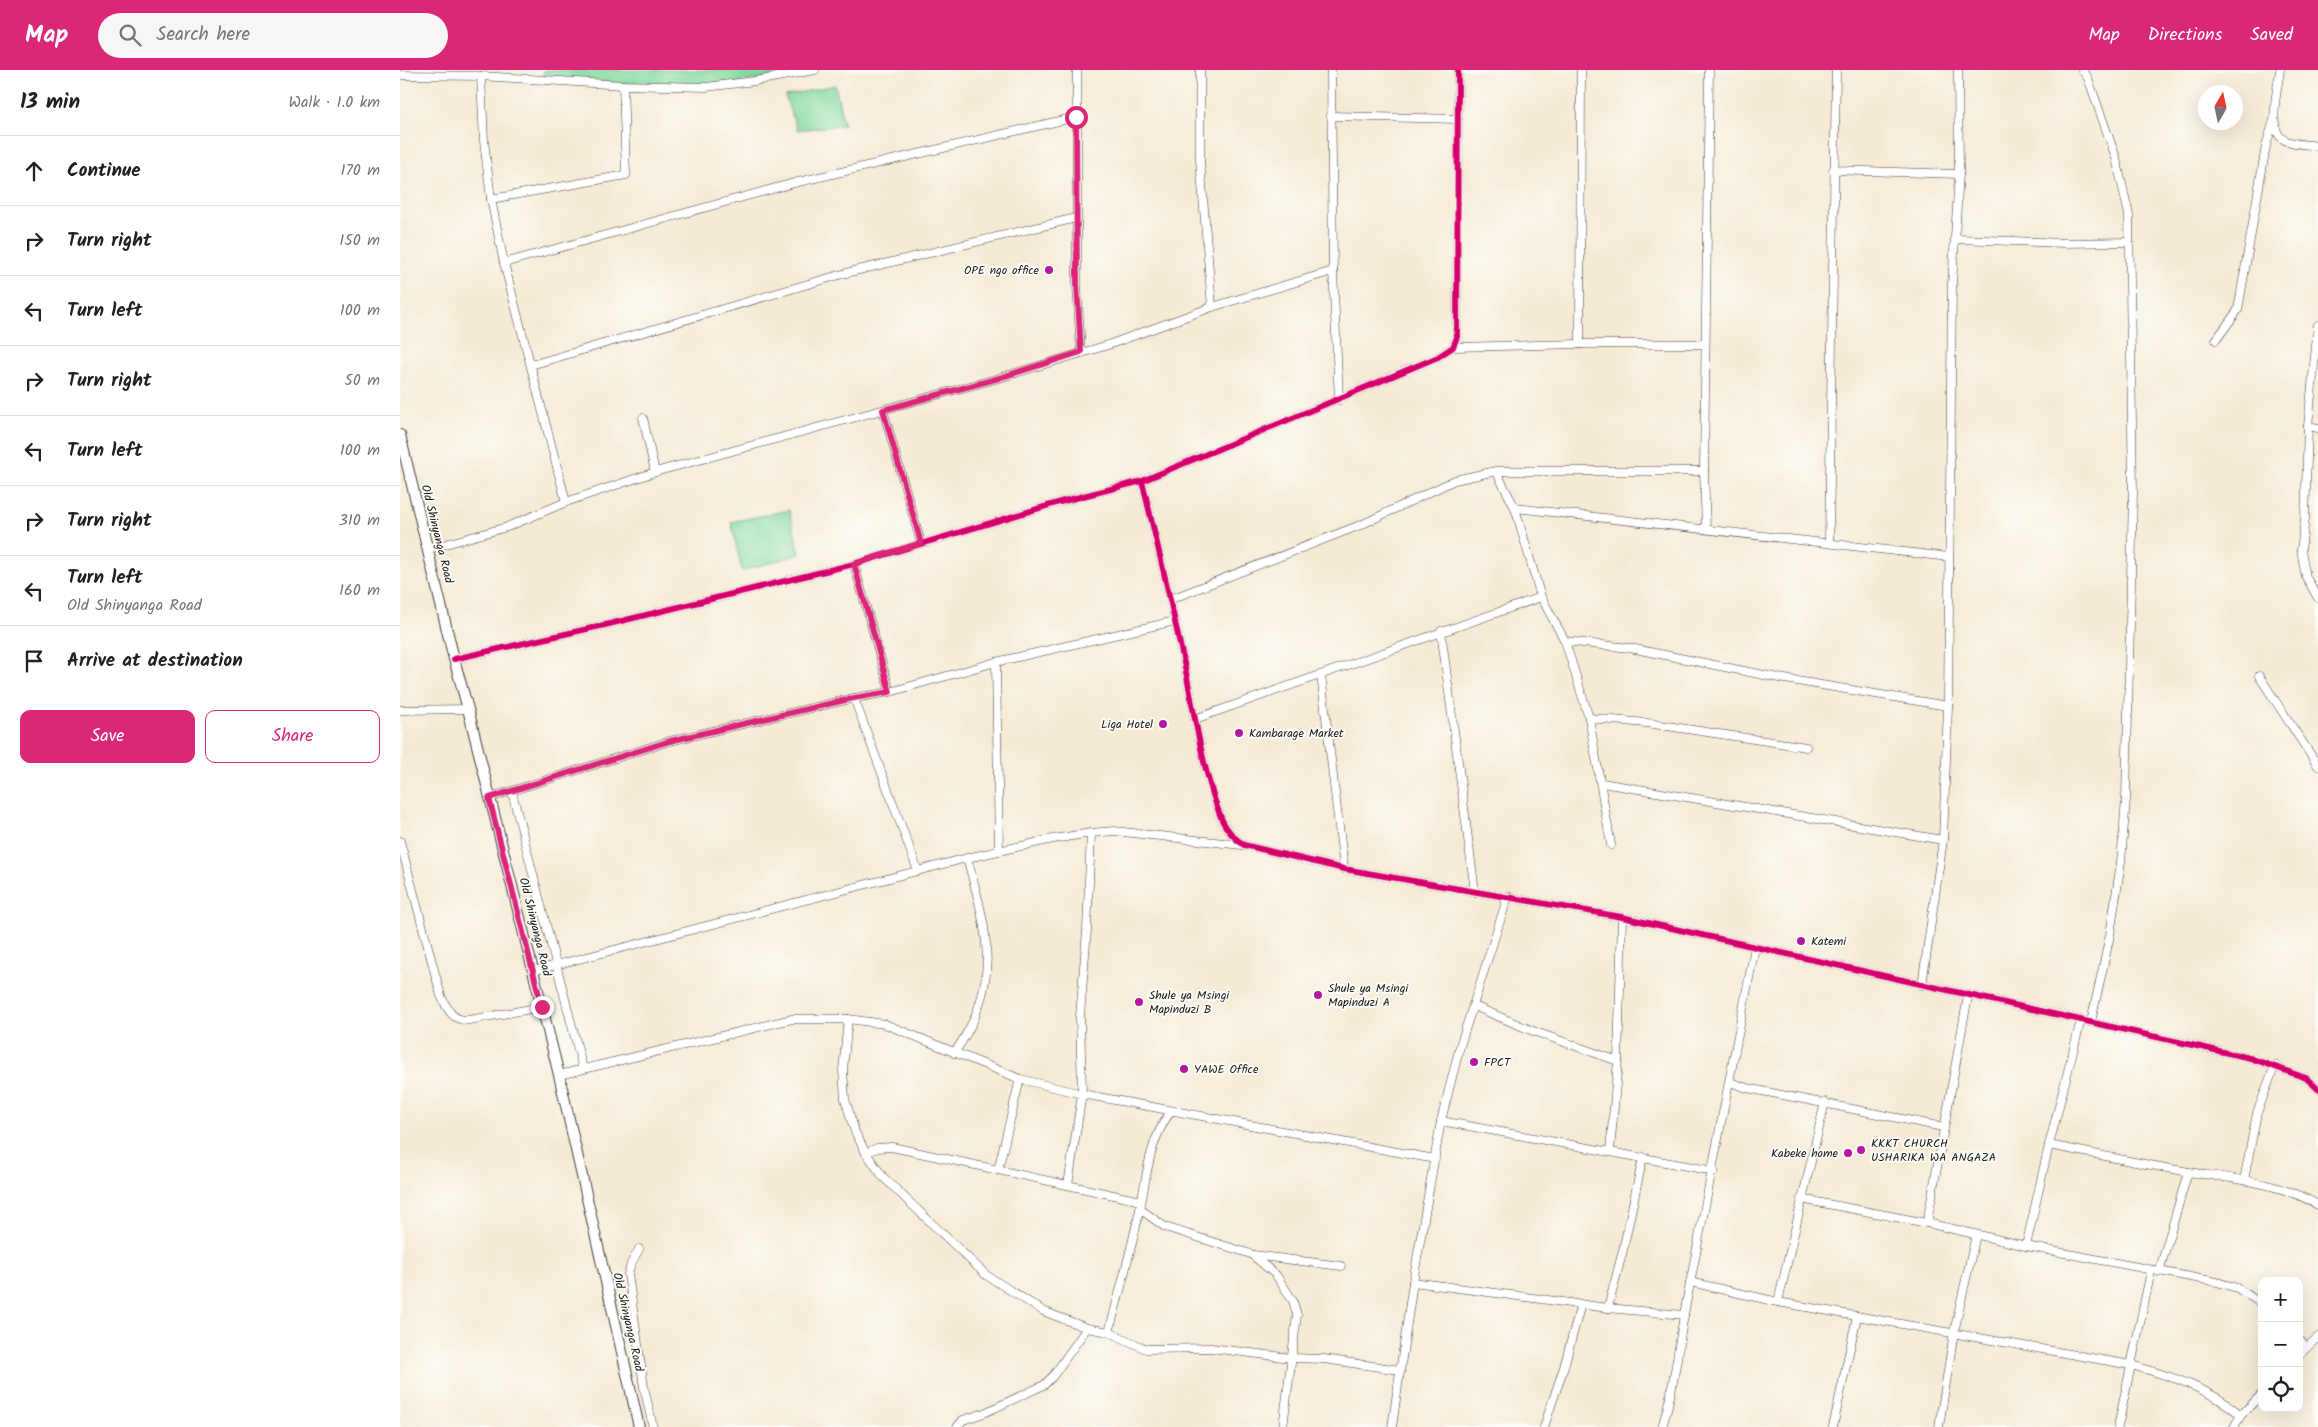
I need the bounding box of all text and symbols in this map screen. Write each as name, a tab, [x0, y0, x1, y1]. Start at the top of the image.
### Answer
search box	[98, 13, 448, 58]
text: Map	[25, 16, 68, 55]
text: Search here	[156, 20, 250, 50]
icon: search	[116, 21, 144, 49]
text: Map	[2088, 21, 2120, 50]
text: Directions	[2148, 21, 2222, 50]
text: Saved	[2250, 21, 2293, 50]
north arrow	[2198, 85, 2243, 130]
text: 13 min	[20, 86, 80, 119]
text: Walk · 1.0 km	[288, 90, 380, 115]
route start	[1065, 106, 1088, 129]
text: Continue	[67, 156, 140, 186]
icon: ahead	[20, 157, 48, 185]
text: 170 m	[340, 158, 380, 183]
text: Turn right	[67, 226, 152, 256]
icon: right	[20, 227, 48, 255]
text: 150 m	[339, 228, 380, 253]
place label: OPE ngo office	[964, 261, 1040, 280]
marker: OPE ngo office	[1043, 264, 1055, 276]
text: Turn left	[67, 296, 142, 326]
icon: left	[20, 297, 48, 325]
text: 100 m	[340, 298, 380, 323]
text: Turn right	[67, 366, 152, 396]
icon: right	[20, 367, 48, 395]
text: 50 m	[344, 368, 380, 393]
text: Turn left	[67, 436, 142, 466]
icon: left	[20, 437, 48, 465]
text: 100 m	[340, 438, 380, 463]
street label: Old Shinyanga Road	[416, 483, 459, 586]
text: Turn right	[67, 506, 152, 536]
icon: right	[20, 507, 48, 535]
text: 310 m	[339, 508, 380, 533]
text: Turn left	[67, 563, 142, 593]
icon: left	[20, 577, 48, 605]
text: 160 m	[339, 578, 380, 603]
text: Old Shinyanga Road	[67, 593, 202, 618]
text: Arrive at destination	[67, 646, 243, 676]
icon: arrive	[20, 647, 48, 675]
button: Save	[20, 710, 195, 763]
button: Share	[205, 710, 380, 763]
place label: Liga Hotel	[1101, 715, 1153, 734]
marker: Liga Hotel	[1157, 718, 1169, 730]
place label: Kambarage Market	[1249, 724, 1344, 743]
marker: Kambarage Market	[1233, 727, 1245, 739]
street label: Old Shinyanga Road	[514, 876, 557, 979]
place label: Katemi	[1811, 932, 1847, 951]
marker: Katemi	[1795, 935, 1807, 947]
place label: Shule ya Msingi Mapinduzi A	[1328, 979, 1409, 1012]
place label: Shule ya Msingi Mapinduzi B	[1149, 986, 1230, 1019]
marker: Shule ya Msingi Mapinduzi A	[1312, 989, 1324, 1001]
route end	[531, 996, 554, 1019]
marker: Shule ya Msingi Mapinduzi B	[1133, 996, 1145, 1008]
place label: FPCT	[1484, 1053, 1512, 1072]
marker: FPCT	[1468, 1056, 1480, 1068]
place label: YAWE Office	[1194, 1060, 1259, 1079]
marker: YAWE Office	[1178, 1063, 1190, 1075]
place label: KKKT CHURCH USHARIKA WA ANGAZA	[1871, 1134, 1996, 1167]
place label: Kabeke home	[1771, 1144, 1839, 1163]
marker: KKKT CHURCH USHARIKA WA ANGAZA	[1855, 1144, 1867, 1156]
marker: Kabeke home	[1842, 1147, 1854, 1159]
street label: Old Shinyanga Road	[607, 1271, 649, 1374]
map controls	[2258, 1277, 2303, 1412]
button: +	[2258, 1277, 2303, 1322]
button: −	[2258, 1322, 2303, 1367]
button: locate	[2258, 1367, 2303, 1412]

